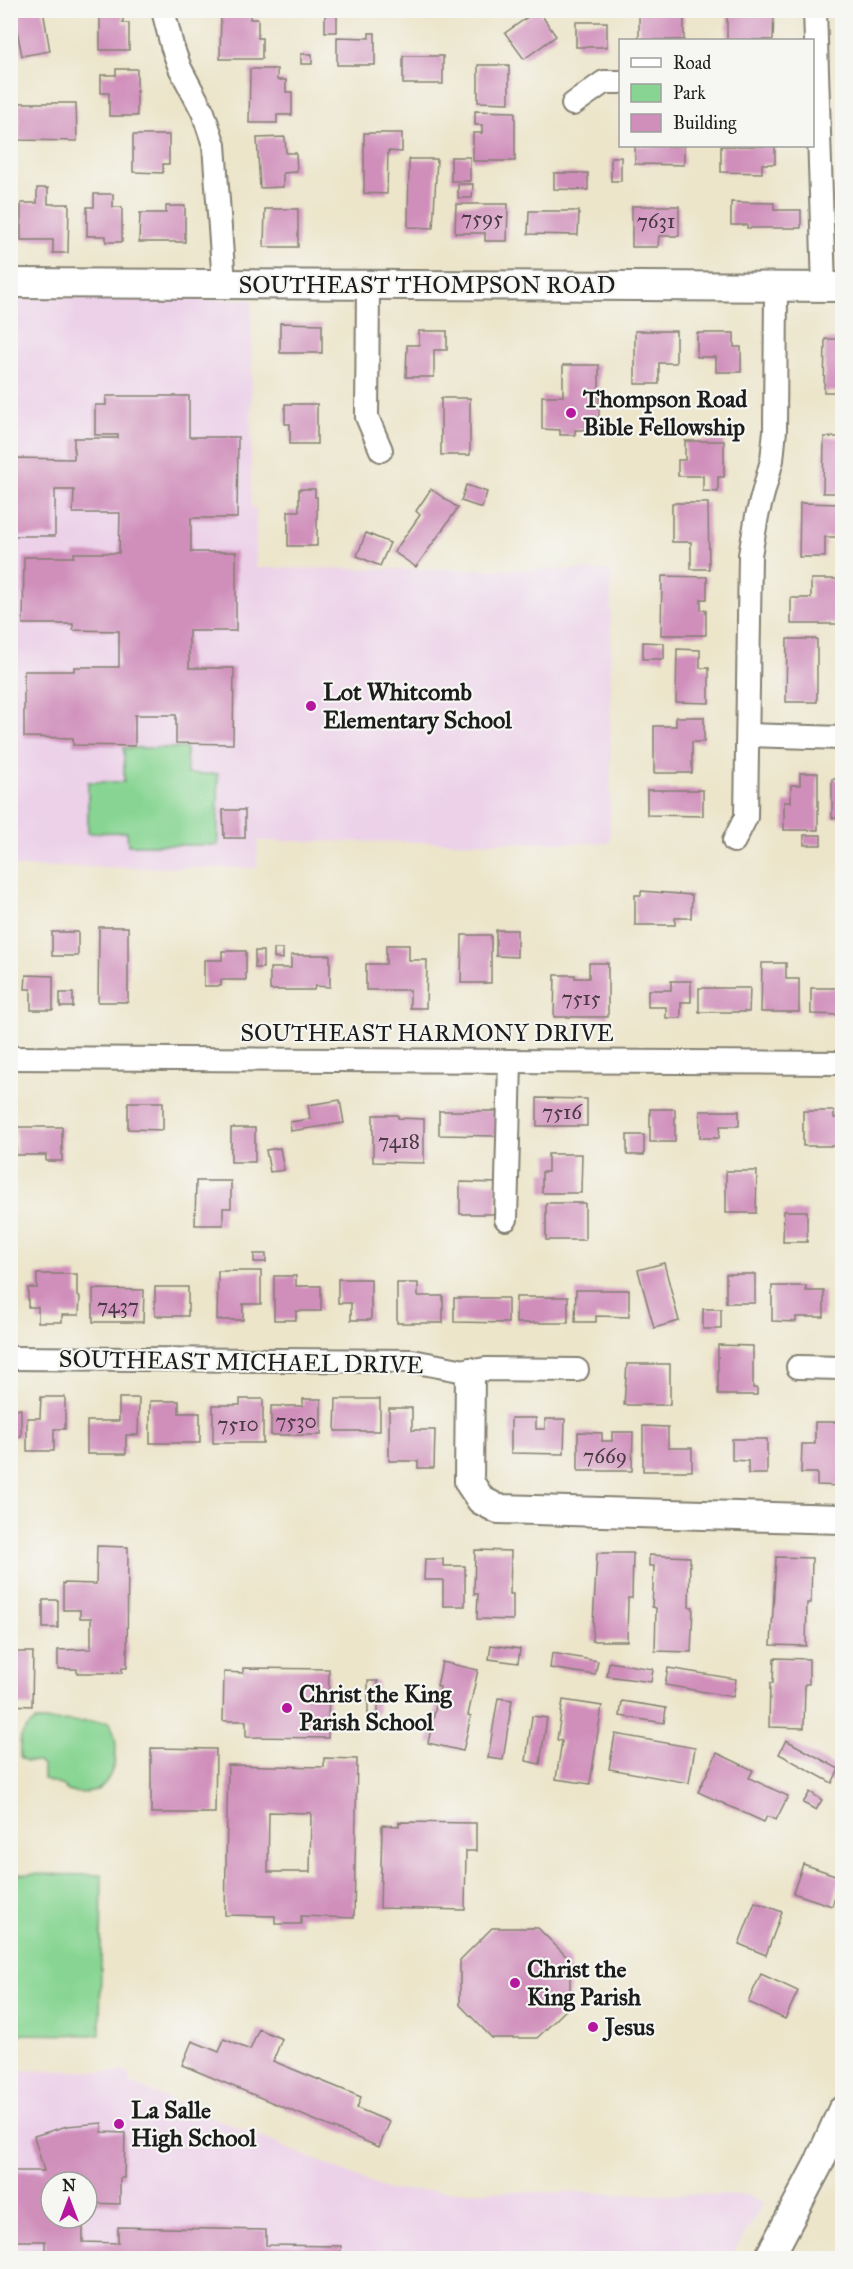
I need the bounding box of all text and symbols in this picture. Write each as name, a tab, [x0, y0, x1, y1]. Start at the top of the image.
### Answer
legend	[619, 39, 814, 147]
text: Road	[673, 52, 711, 74]
text: Park	[673, 82, 706, 104]
text: Building	[673, 112, 737, 135]
house number: 7595	[461, 205, 503, 231]
house number: 7631	[637, 208, 675, 234]
street label: SOUTHEAST THOMPSON ROAD	[238, 270, 616, 300]
place label: Thompson Road Bible Fellowship	[582, 384, 748, 442]
marker: Thompson Road Bible Fellowship	[564, 406, 578, 420]
place label: Lot Whitcomb Elementary School	[323, 677, 512, 735]
marker: Lot Whitcomb Elementary School	[304, 699, 318, 713]
house number: 7515	[562, 985, 601, 1011]
street label: SOUTHEAST HARMONY DRIVE	[240, 1018, 614, 1048]
house number: 7516	[542, 1099, 583, 1125]
house number: 7418	[378, 1128, 420, 1154]
house number: 7437	[97, 1293, 139, 1319]
street label: SOUTHEAST MICHAEL DRIVE	[58, 1344, 424, 1380]
house number: 7530	[275, 1408, 317, 1434]
house number: 7510	[217, 1411, 259, 1437]
house number: 7669	[583, 1443, 627, 1469]
place label: Christ the King Parish School	[299, 1679, 452, 1737]
marker: Christ the King Parish School	[280, 1701, 294, 1715]
place label: Christ the King Parish	[527, 1954, 642, 2012]
marker: Christ the King Parish	[508, 1976, 522, 1990]
place label: Jesus	[602, 2012, 655, 2042]
marker: Jesus	[586, 2020, 600, 2034]
place label: La Salle High School	[131, 2095, 257, 2153]
marker: La Salle High School	[112, 2117, 126, 2131]
north arrow	[39, 2170, 99, 2230]
text: N	[62, 2176, 76, 2195]

